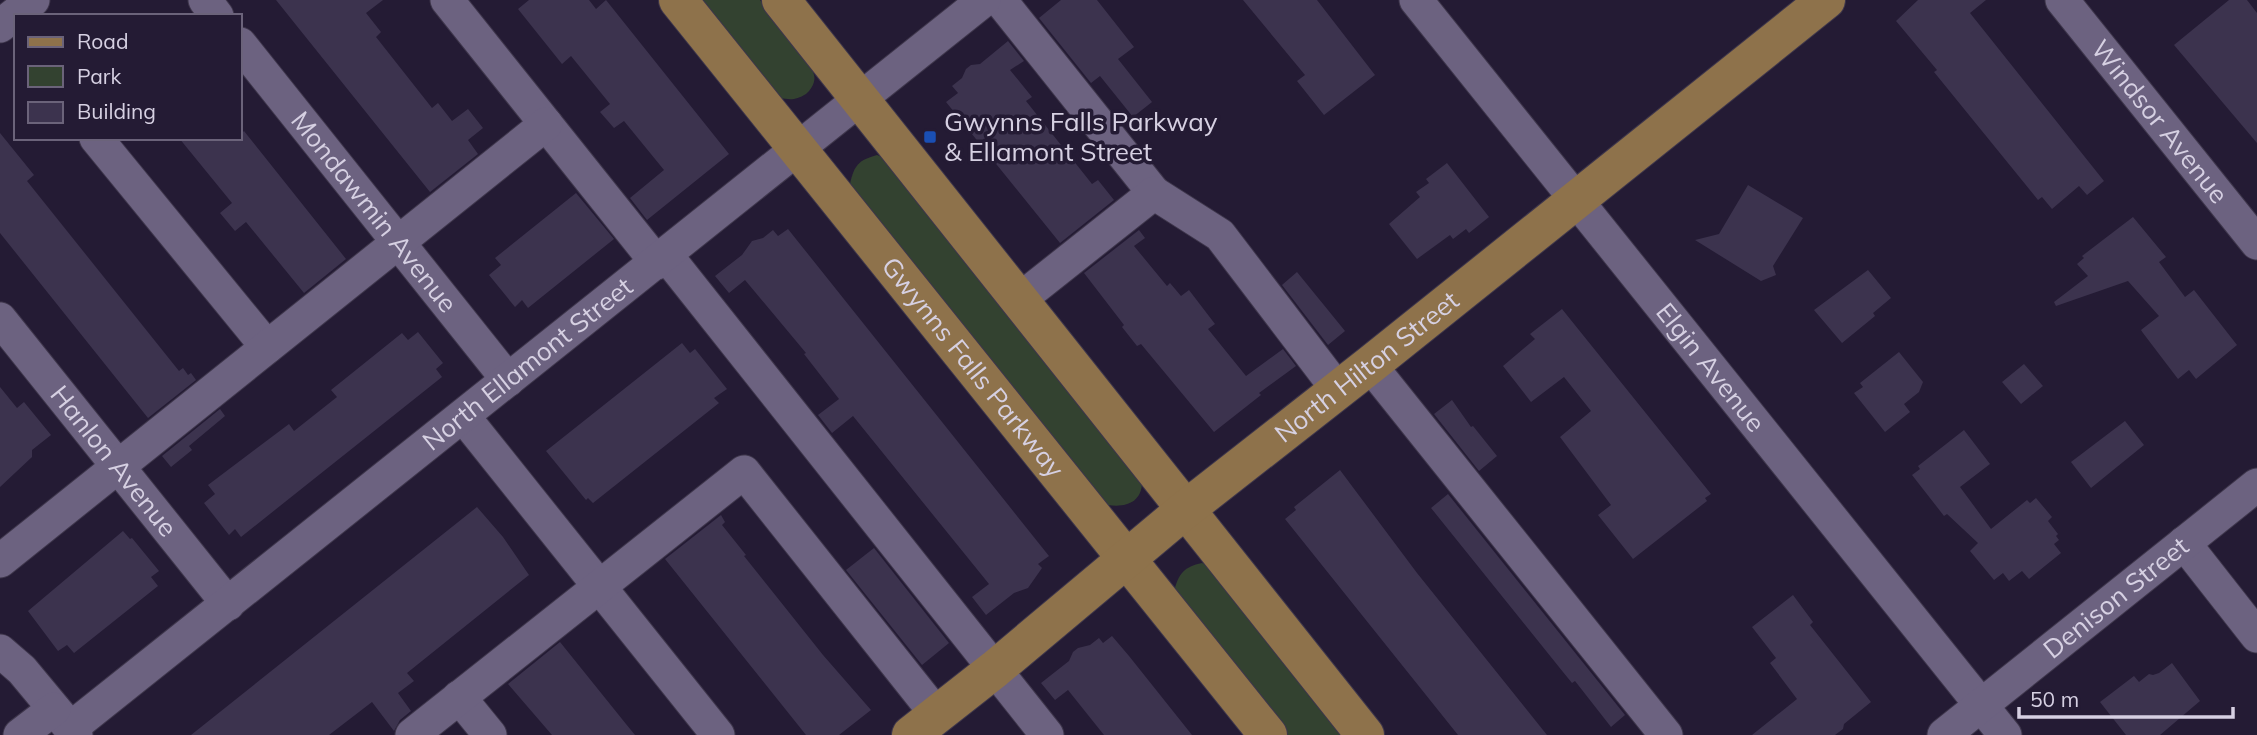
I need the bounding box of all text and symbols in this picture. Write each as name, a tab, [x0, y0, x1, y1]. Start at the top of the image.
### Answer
legend	[14, 14, 242, 140]
text: Road	[77, 28, 128, 54]
street label: Windsor Avenue	[2084, 33, 2236, 210]
text: Park	[77, 63, 121, 89]
text: Building	[77, 98, 156, 124]
street label: Mondawmin Avenue	[284, 105, 465, 319]
place label: Gwynns Falls Parkway & Ellamont Street	[944, 105, 1218, 168]
marker: Gwynns Falls Parkway & Ellamont Street	[922, 129, 938, 145]
street label: Gwynns Falls Parkway	[875, 250, 1072, 484]
street label: North Ellamont Street	[415, 270, 639, 457]
street label: North Hilton Street	[1268, 283, 1465, 449]
street label: Elgin Avenue	[1649, 296, 1773, 438]
street label: Hanlon Avenue	[44, 378, 185, 543]
street label: Denison Street	[2036, 529, 2195, 665]
scale bar	[2019, 676, 2232, 720]
text: 50 m	[2030, 686, 2079, 712]

